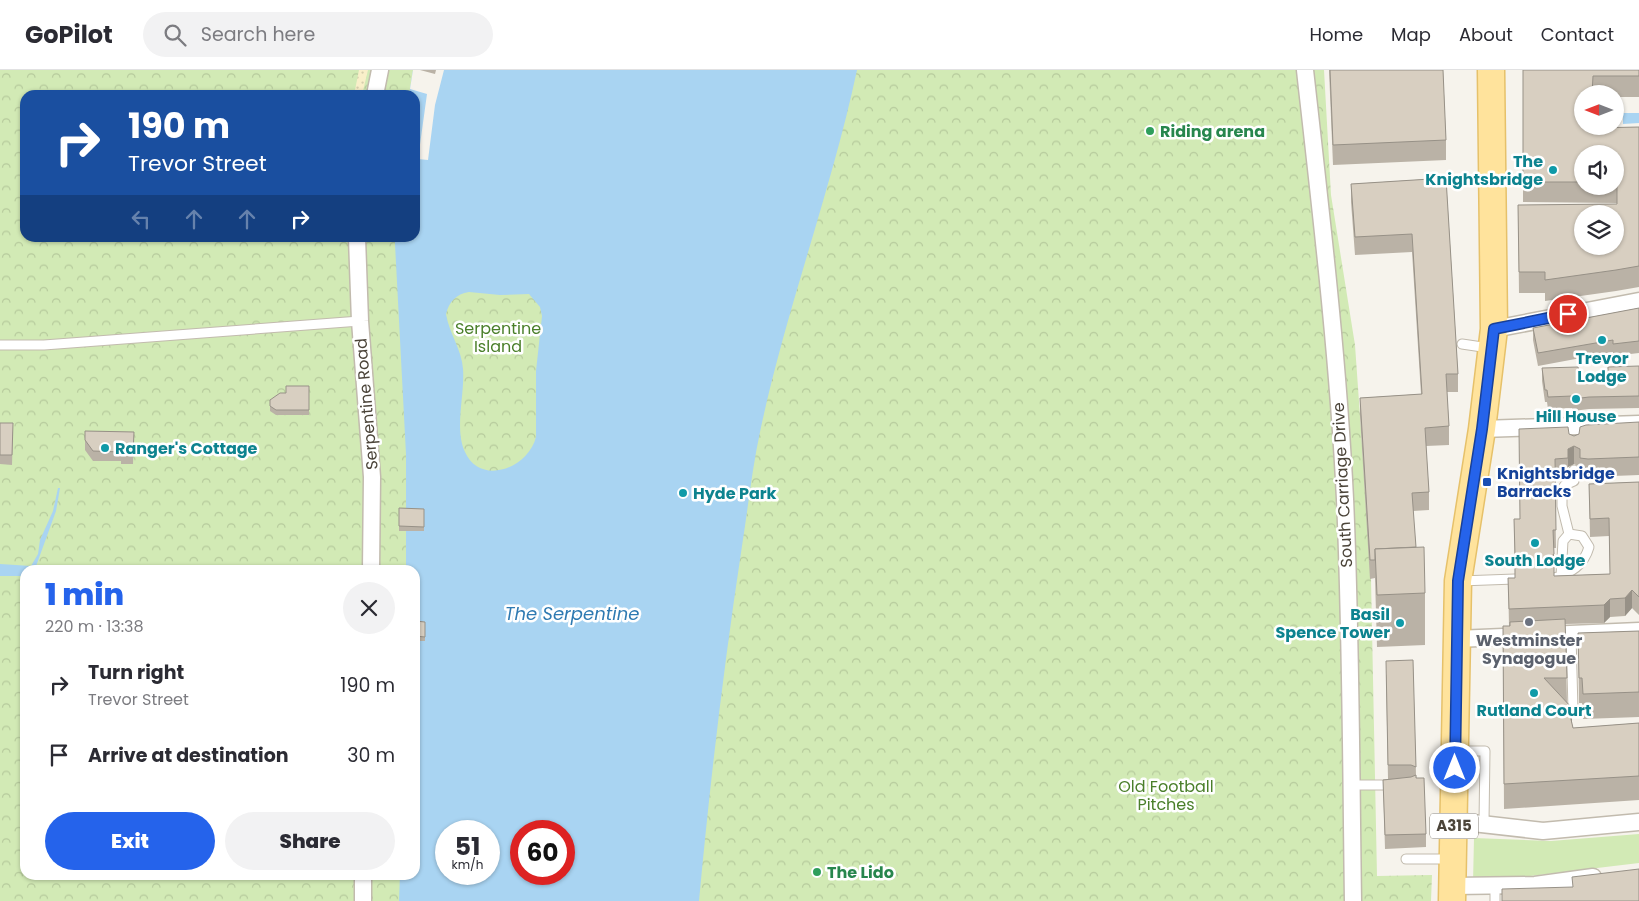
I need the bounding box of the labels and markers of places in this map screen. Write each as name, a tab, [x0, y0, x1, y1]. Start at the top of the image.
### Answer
place label: Riding arena	[1160, 120, 1265, 143]
marker: Riding arena	[1144, 125, 1156, 137]
place label: The Knightsbridge	[1425, 150, 1543, 191]
marker: The Knightsbridge	[1547, 164, 1559, 176]
pin	[1547, 293, 1589, 335]
marker: Trevor Lodge	[1596, 334, 1608, 346]
place label: Trevor Lodge	[1575, 347, 1629, 388]
marker: Hill House	[1570, 393, 1582, 405]
place label: Hill House	[1536, 405, 1616, 428]
place label: Ranger's Cottage	[115, 437, 258, 460]
marker: Ranger's Cottage	[99, 442, 111, 454]
place label: Knightsbridge Barracks	[1497, 462, 1615, 503]
marker: Knightsbridge Barracks	[1481, 476, 1493, 488]
place label: Hyde Park	[693, 482, 777, 505]
marker: Hyde Park	[677, 487, 689, 499]
marker: South Lodge	[1529, 537, 1541, 549]
place label: South Lodge	[1485, 549, 1586, 572]
place label: Basil Spence Tower	[1276, 603, 1390, 644]
marker: Westminster Synagogue	[1523, 616, 1535, 628]
marker: Basil Spence Tower	[1394, 617, 1406, 629]
place label: Westminster Synagogue	[1476, 629, 1582, 670]
marker: Rutland Court	[1528, 687, 1540, 699]
place label: Rutland Court	[1477, 699, 1591, 722]
place label: The Lido	[827, 861, 894, 884]
marker: The Lido	[811, 866, 823, 878]

